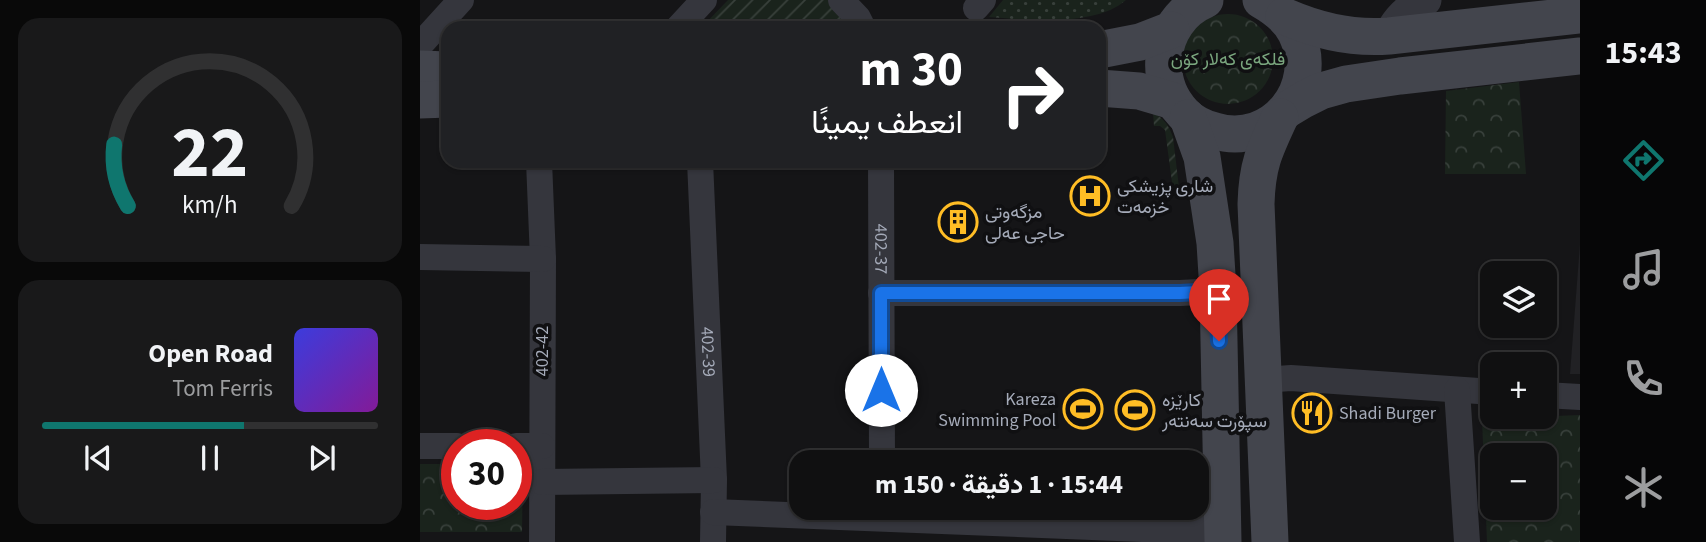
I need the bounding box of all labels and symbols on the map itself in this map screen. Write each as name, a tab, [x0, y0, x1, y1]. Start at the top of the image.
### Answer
park label: فلکەی کەلار کۆن	[1171, 47, 1285, 72]
place label: شاری پزیشکی خزمەت	[1117, 174, 1213, 220]
hospital icon: شاری پزیشکی خزمەت	[1069, 175, 1111, 217]
place label: مزگەوتی حاجی عەلی	[985, 200, 1065, 246]
building icon: مزگەوتی حاجی عەلی	[937, 201, 979, 243]
street label: 402-37	[869, 224, 894, 274]
pin	[1189, 269, 1249, 341]
street label: 402-42	[530, 326, 555, 376]
street label: 402-39	[695, 326, 722, 378]
position arrow	[844, 353, 918, 427]
place label: Kareza Swimming Pool	[938, 387, 1056, 433]
sports icon: Kareza Swimming Pool	[1062, 388, 1104, 430]
place label: کارێزە سپۆرت سەنتەر	[1161, 388, 1267, 434]
sports icon: کارێزە سپۆرت سەنتەر	[1114, 389, 1156, 431]
restaurant icon: Shadi Burger	[1291, 392, 1333, 434]
place label: Shadi Burger	[1339, 401, 1437, 426]
speed limit sign: 30	[441, 429, 532, 520]

